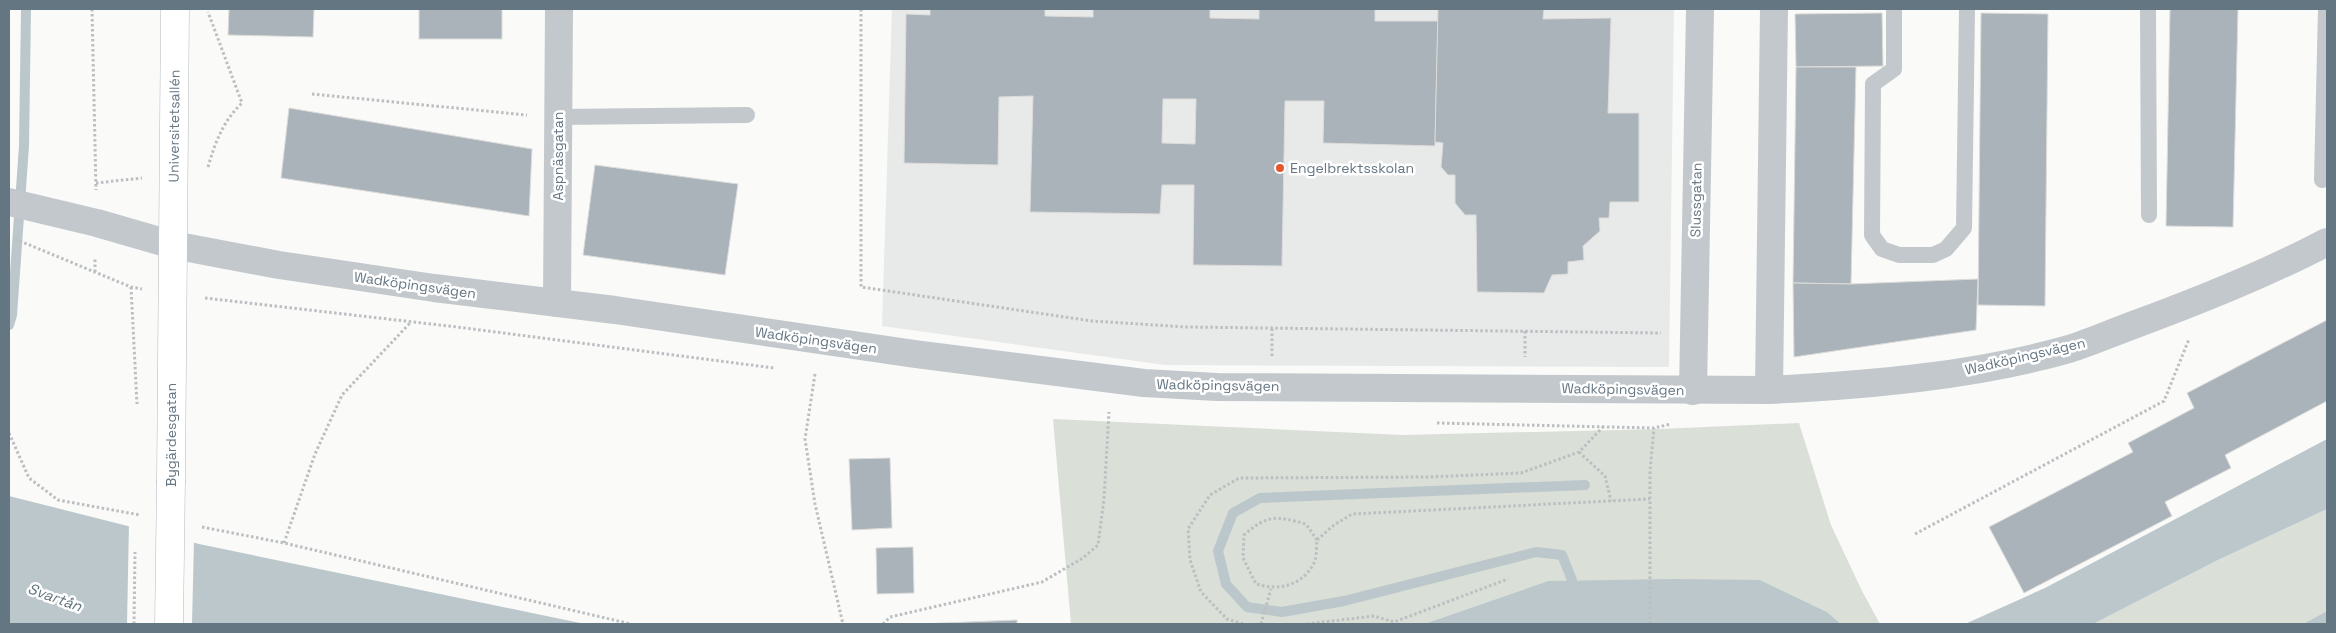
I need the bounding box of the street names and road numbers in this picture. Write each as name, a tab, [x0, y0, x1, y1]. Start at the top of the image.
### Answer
street label: Universitetsallén	[165, 70, 183, 182]
street label: Aspnäsgatan	[549, 112, 567, 200]
street label: Slussgatan	[1686, 162, 1706, 238]
street label: Wadköpingsvägen	[353, 268, 477, 302]
street label: Wadköpingsvägen	[754, 323, 878, 357]
street label: Wadköpingsvägen	[1963, 333, 2087, 379]
street label: Wadköpingsvägen	[1156, 375, 1280, 395]
street label: Wadköpingsvägen	[1561, 379, 1685, 399]
street label: Bygärdesgatan	[162, 383, 180, 487]

